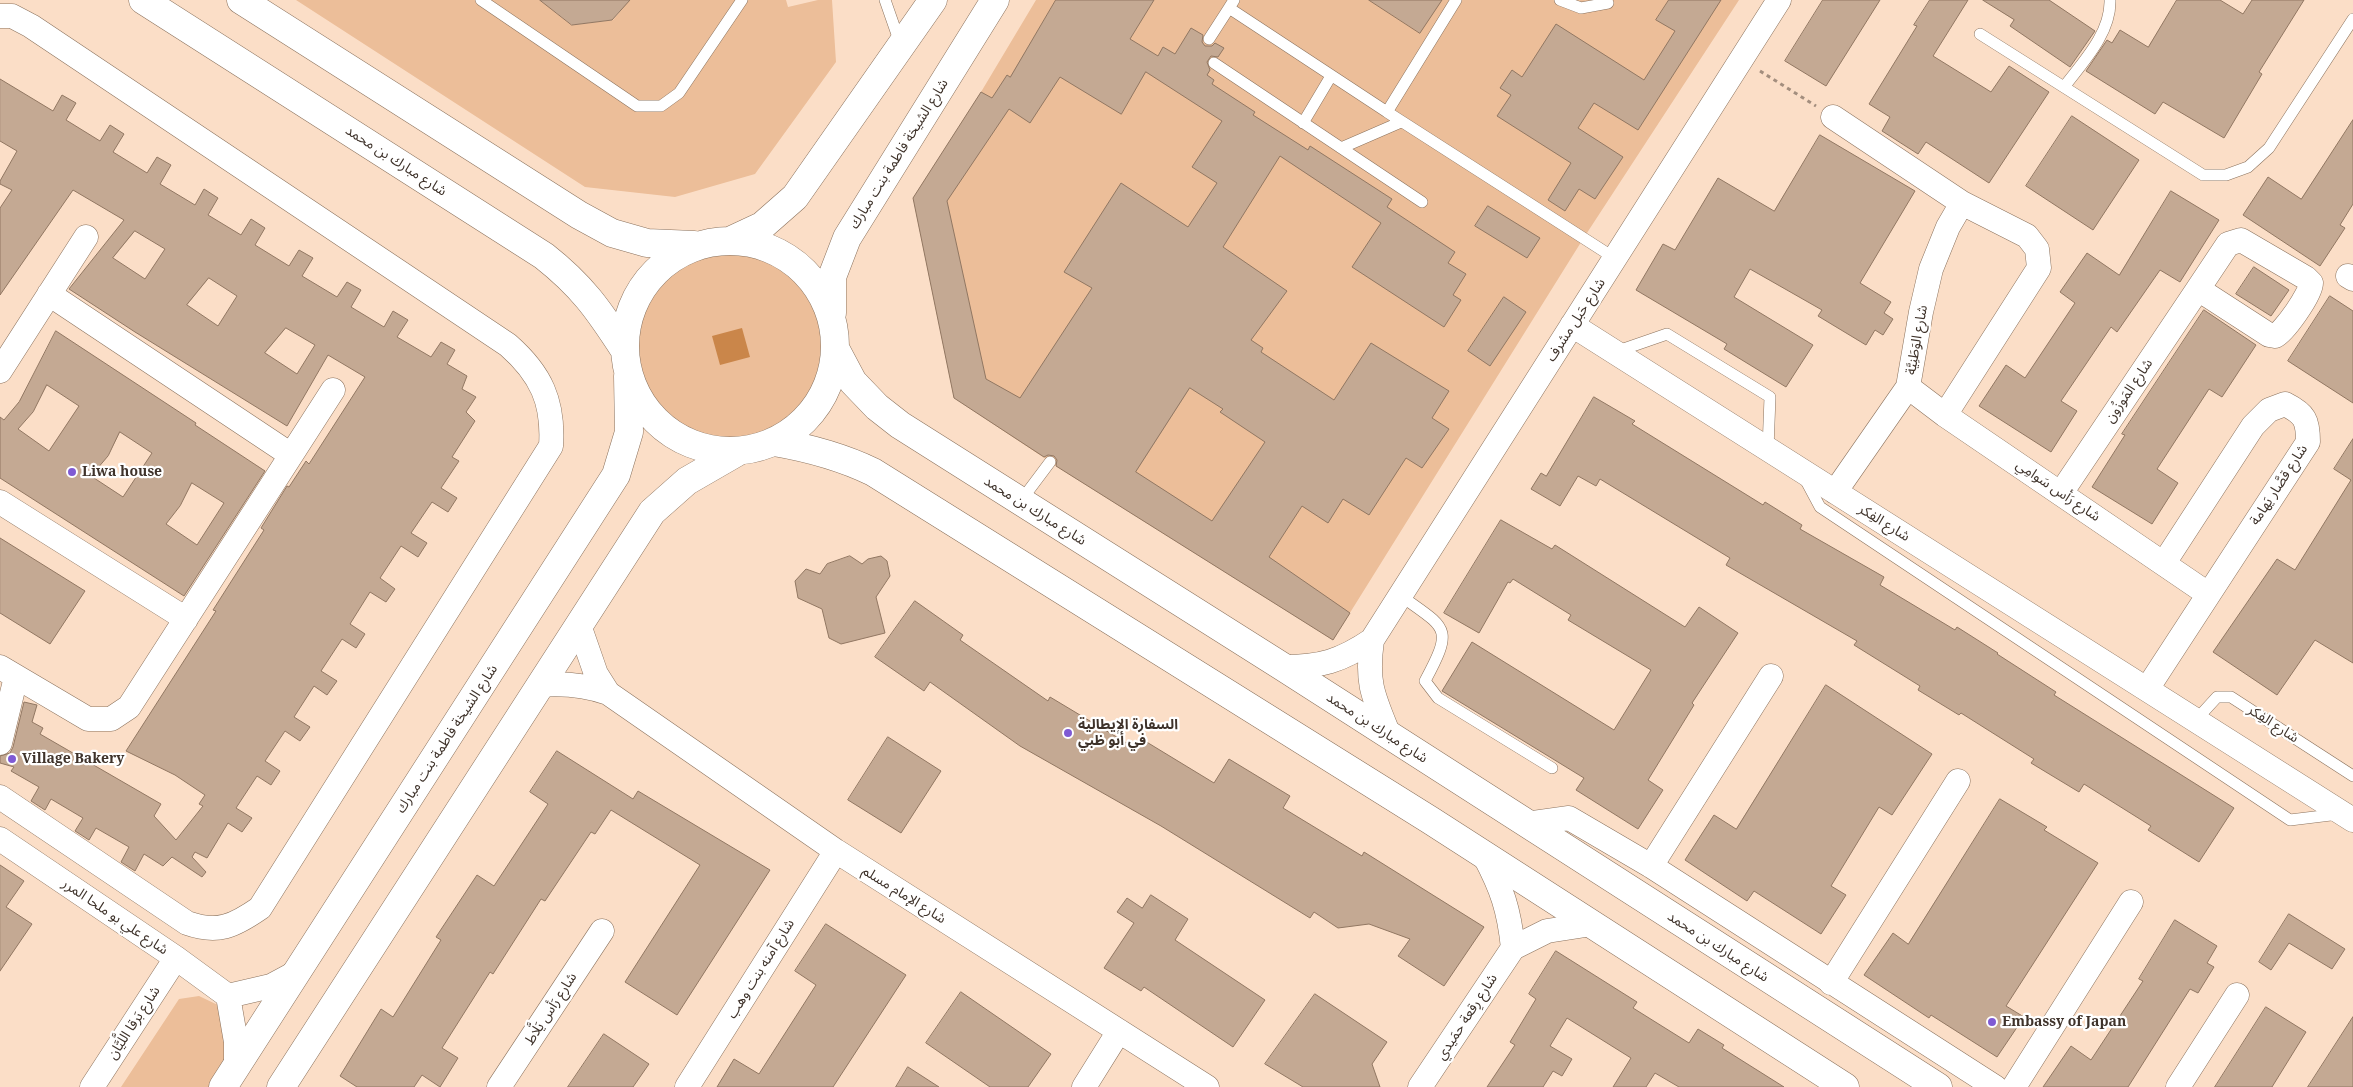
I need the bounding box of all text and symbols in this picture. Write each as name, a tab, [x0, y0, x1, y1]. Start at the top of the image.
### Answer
street label: شارع الشيخة فاطمة بنت مبارك	[846, 76, 952, 232]
street label: شارع مبارك بن محمد	[342, 122, 450, 200]
street label: شارع حَبل مشرف	[1543, 275, 1609, 365]
street label: شارع الوَطَنِيَّة	[1903, 304, 1931, 376]
street label: شارع المَوزُون	[2101, 356, 2157, 426]
street label: شارع قصَّار يَهامة	[2247, 441, 2311, 529]
street label: شارع رَأس سَوامِي	[2013, 457, 2103, 525]
place label: Liwa house	[82, 464, 162, 480]
marker: Liwa house	[66, 466, 78, 478]
street label: شارع مبارك بن محمد	[981, 473, 1089, 549]
street label: شارع الفِكر	[1855, 501, 1913, 545]
street label: شارع الشيخة فاطمة بنت مبارك	[393, 662, 501, 816]
street label: شارع مبارك بن محمد	[1323, 689, 1431, 767]
street label: شارع الفِكر	[2244, 701, 2302, 747]
place label: السفارة الإيطالية في أبو ظبي	[1078, 717, 1178, 750]
marker: السفارة الإيطالية في أبو ظبي	[1062, 727, 1074, 739]
place label: Village Bakery	[22, 751, 124, 767]
marker: Village Bakery	[6, 753, 18, 765]
street label: شارع الإمام مسلم	[859, 863, 949, 927]
street label: شارع علي بو ملحا المرر	[59, 875, 171, 959]
street label: شارع مبارك بن محمد	[1664, 908, 1772, 986]
street label: شارع آمنه بنت وهب	[724, 916, 798, 1022]
street label: شارع رَأس يَلَّاط	[521, 970, 581, 1048]
street label: شارع رِقعة حمَيدي	[1433, 971, 1501, 1063]
street label: شارع بَرقا اللَّيَّان	[104, 983, 164, 1063]
place label: Embassy of Japan	[2002, 1014, 2126, 1030]
marker: Embassy of Japan	[1986, 1016, 1998, 1028]

